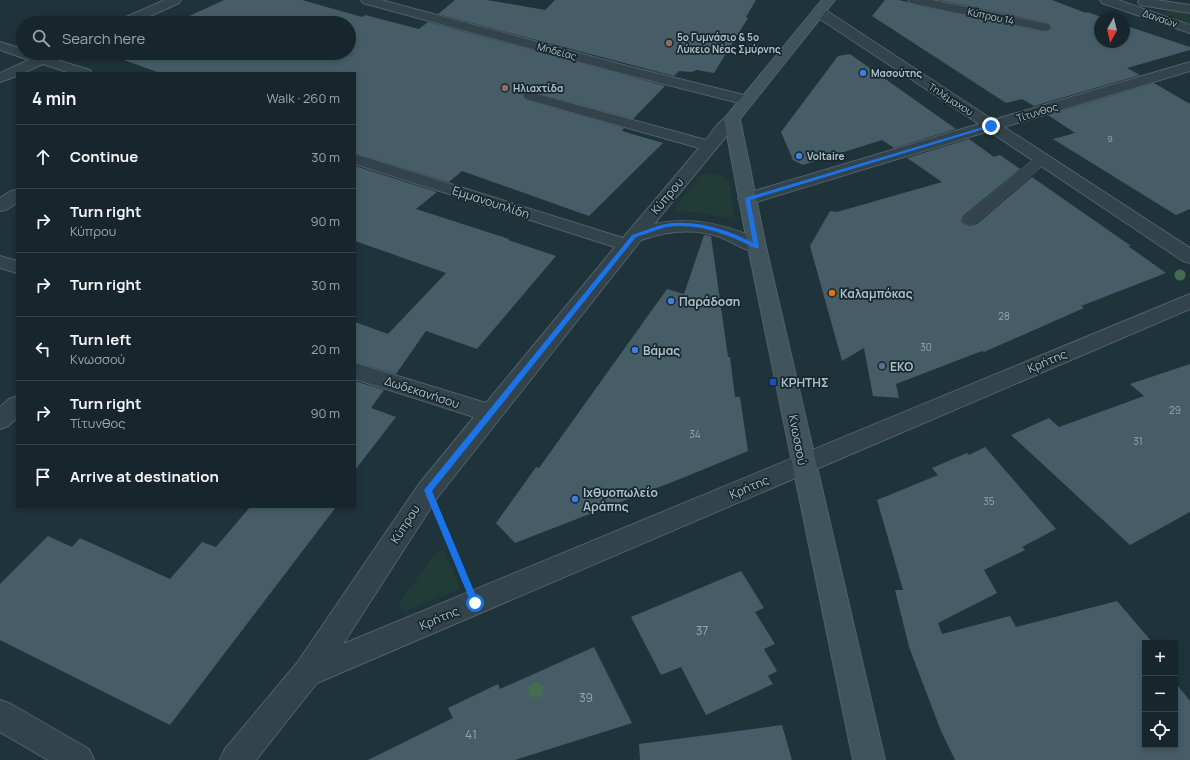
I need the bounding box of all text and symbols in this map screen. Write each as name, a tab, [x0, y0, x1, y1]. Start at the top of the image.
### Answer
street label: Κύπρου 14	[966, 4, 1016, 28]
street label: Δαναών	[1141, 6, 1179, 30]
north arrow	[1094, 12, 1130, 48]
search box	[16, 16, 356, 60]
icon: search	[30, 27, 52, 49]
text: Search here	[62, 28, 145, 49]
place label: 5ο Γυμνάσιο & 5ο Λύκειο Νέας Σμύρνης	[677, 30, 781, 56]
marker: 5ο Γυμνάσιο & 5ο Λύκειο Νέας Σμύρνης	[664, 38, 674, 48]
street label: Μηδείας	[536, 39, 579, 63]
place label: Μασούτης	[871, 66, 922, 80]
marker: Μασούτης	[858, 68, 868, 78]
street label: Τηλέμαχου	[926, 79, 976, 119]
place label: Ηλιαχτίδα	[513, 81, 563, 95]
marker: Ηλιαχτίδα	[500, 83, 510, 93]
text: 4 min	[32, 87, 76, 110]
text: Walk · 260 m	[267, 89, 340, 107]
street label: Τίτυνθος	[1015, 99, 1060, 125]
route end	[982, 117, 1000, 135]
house number: 9	[1107, 132, 1113, 145]
icon: ahead	[32, 146, 54, 168]
text: Continue	[70, 146, 138, 167]
text: 30 m	[311, 148, 340, 166]
place label: Voltaire	[807, 149, 845, 163]
marker: Voltaire	[794, 151, 804, 161]
street label: Κύπρου	[647, 174, 687, 218]
street label: Εμμανουηλίδη	[450, 182, 532, 222]
text: Turn right	[70, 201, 141, 222]
icon: right	[32, 210, 54, 232]
text: 90 m	[310, 212, 340, 230]
text: Κύπρου	[70, 222, 116, 240]
icon: right	[32, 274, 54, 296]
text: Turn right	[70, 274, 141, 295]
text: 30 m	[311, 276, 340, 294]
place label: Καλαμπόκας	[840, 285, 913, 302]
marker: Καλαμπόκας	[827, 288, 837, 298]
place label: Παράδοση	[679, 293, 740, 310]
marker: Παράδοση	[666, 296, 676, 306]
house number: 28	[998, 309, 1010, 323]
text: Turn left	[70, 329, 132, 350]
icon: left	[32, 338, 54, 360]
text: 20 m	[311, 340, 340, 358]
house number: 30	[920, 340, 932, 354]
place label: Βάμας	[643, 342, 680, 359]
marker: Βάμας	[630, 345, 640, 355]
street label: Κρήτης	[1025, 345, 1070, 377]
text: Κνωσσού	[70, 350, 125, 368]
place label: EKO	[890, 358, 913, 375]
marker: EKO	[877, 361, 887, 371]
street label: Δωδεκανήσου	[382, 372, 462, 412]
place label: ΚΡΗΤΗΣ	[781, 374, 829, 391]
marker: ΚΡΗΤΗΣ	[768, 377, 778, 387]
text: Turn right	[70, 393, 141, 414]
icon: right	[32, 402, 54, 424]
house number: 29	[1169, 403, 1181, 417]
text: 90 m	[310, 404, 340, 422]
street label: Κνωσσού	[785, 413, 811, 467]
text: Τίτυνθος	[70, 414, 125, 432]
house number: 34	[689, 427, 701, 441]
house number: 31	[1133, 434, 1143, 448]
icon: arrive	[32, 466, 54, 488]
text: Arrive at destination	[70, 466, 219, 487]
street label: Κρήτης	[727, 471, 772, 503]
place label: Ιχθυοπωλείο Αράπης	[583, 484, 658, 515]
marker: Ιχθυοπωλείο Αράπης	[570, 494, 580, 504]
house number: 35	[983, 494, 995, 508]
street label: Κύπρου	[386, 501, 424, 547]
route start	[466, 594, 484, 612]
street label: Κρήτης	[417, 602, 462, 634]
house number: 37	[696, 622, 708, 639]
map controls	[1142, 640, 1178, 748]
button: +	[1142, 640, 1178, 676]
button: −	[1142, 676, 1178, 712]
house number: 39	[579, 689, 593, 706]
button: locate	[1142, 712, 1178, 748]
house number: 41	[465, 726, 477, 743]

